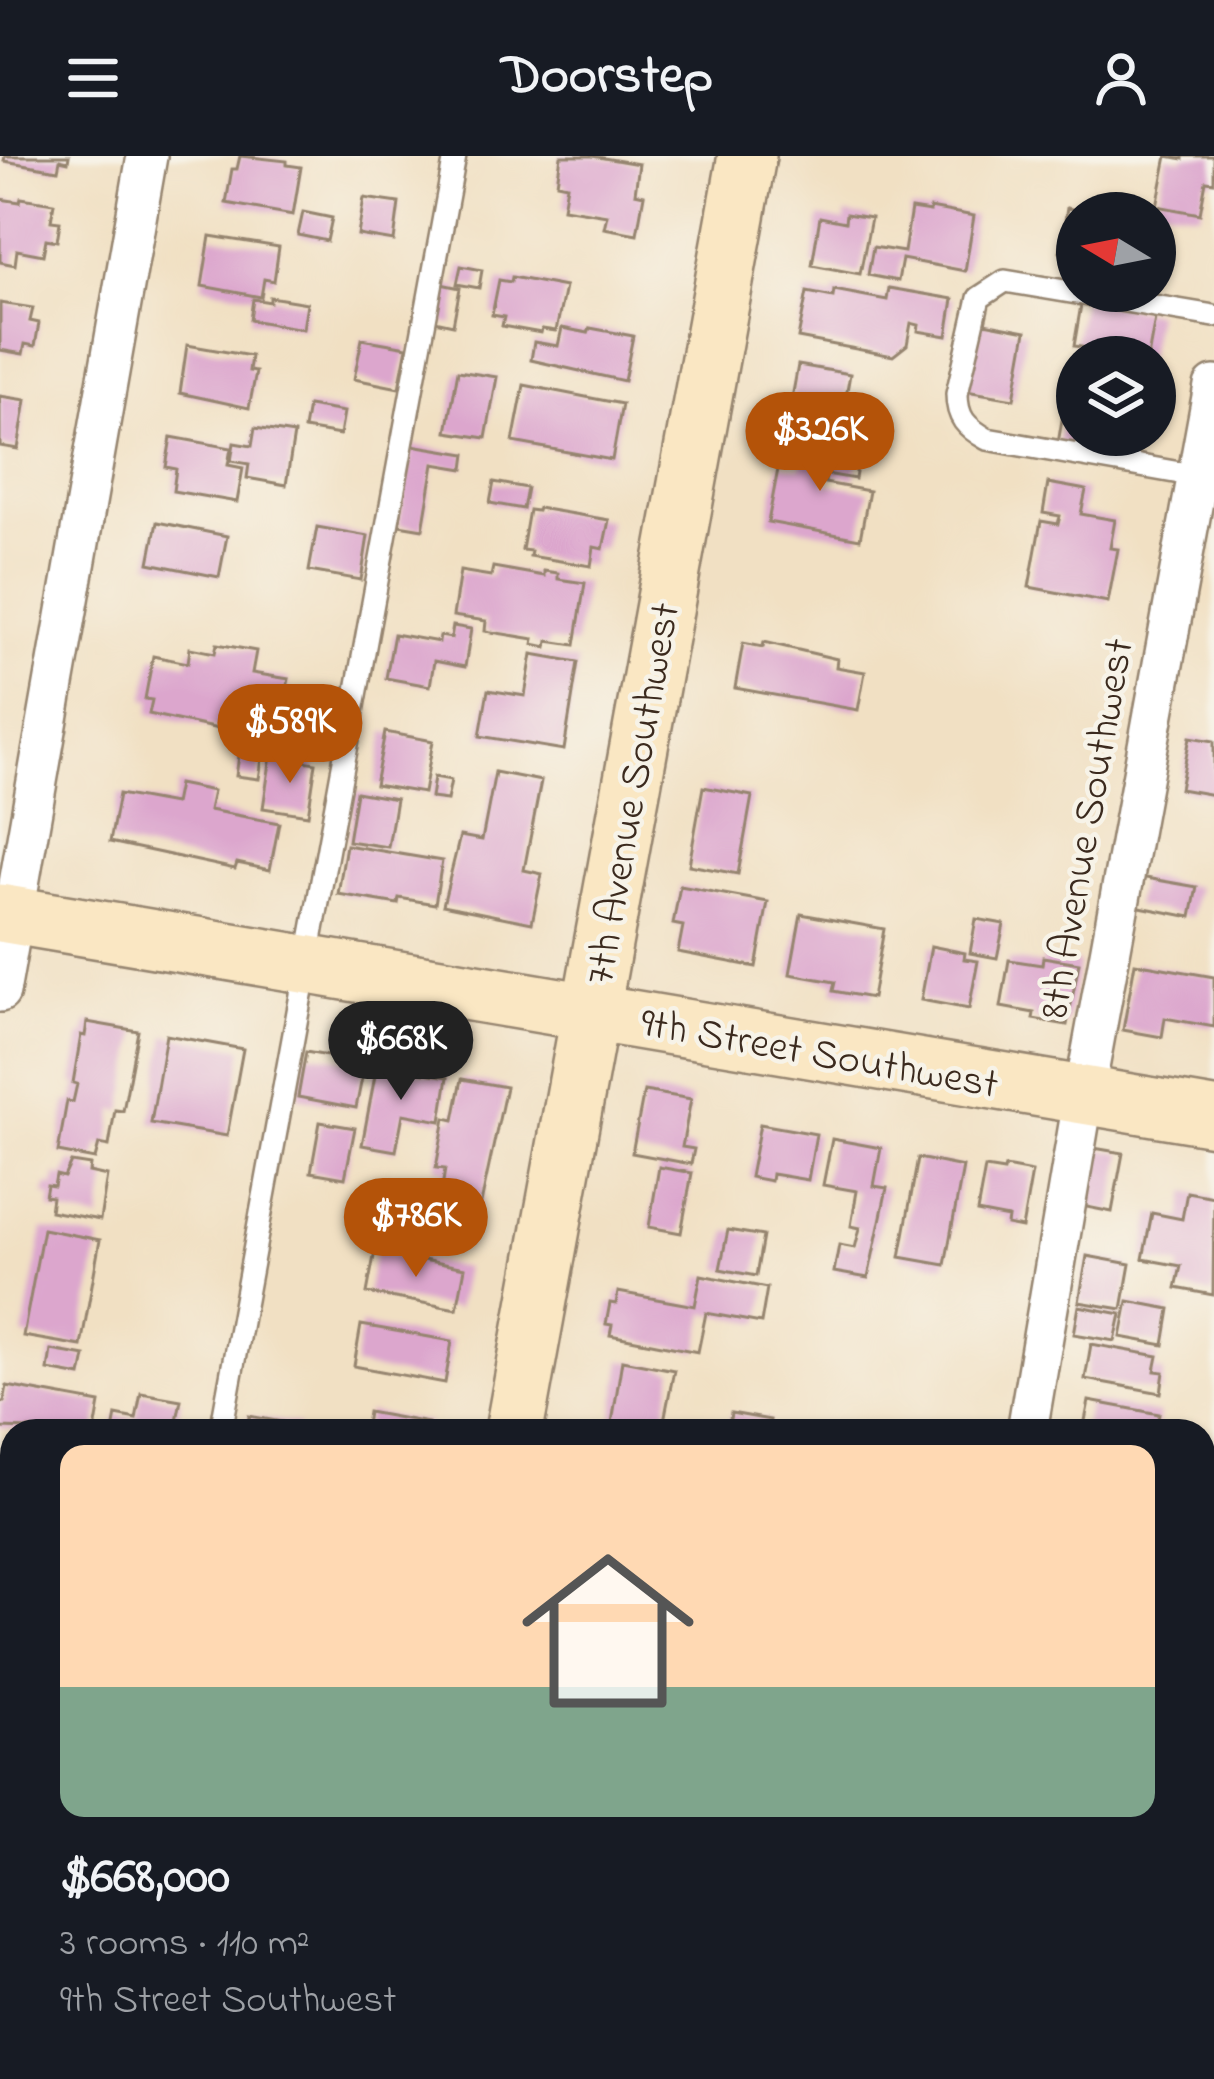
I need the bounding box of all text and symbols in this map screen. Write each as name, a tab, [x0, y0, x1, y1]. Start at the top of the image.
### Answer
text: Doorstep	[501, 39, 713, 117]
icon: menu	[60, 45, 126, 111]
icon: person	[1088, 45, 1154, 111]
north arrow	[1056, 192, 1176, 312]
map controls	[1056, 192, 1176, 456]
button: layers	[1056, 336, 1176, 456]
pin: $326K	[736, 392, 904, 494]
text: $326K	[772, 402, 868, 459]
street label: 7th Avenue Southwest	[571, 598, 698, 989]
street label: 8th Avenue Southwest	[1025, 634, 1152, 1024]
pin: $589K	[206, 684, 374, 786]
text: $589K	[244, 694, 336, 751]
street label: 9th Street Southwest	[636, 994, 1003, 1117]
pin: $668K	[317, 1001, 485, 1103]
text: $668K	[355, 1011, 447, 1068]
pin: $786K	[332, 1178, 500, 1280]
text: $786K	[371, 1188, 461, 1245]
icon: home	[500, 1523, 716, 1739]
text: $668,000	[60, 1841, 230, 1916]
text: 3 rooms · 110 m²	[60, 1916, 310, 1973]
text: 9th Street Southwest	[60, 1973, 396, 2030]

